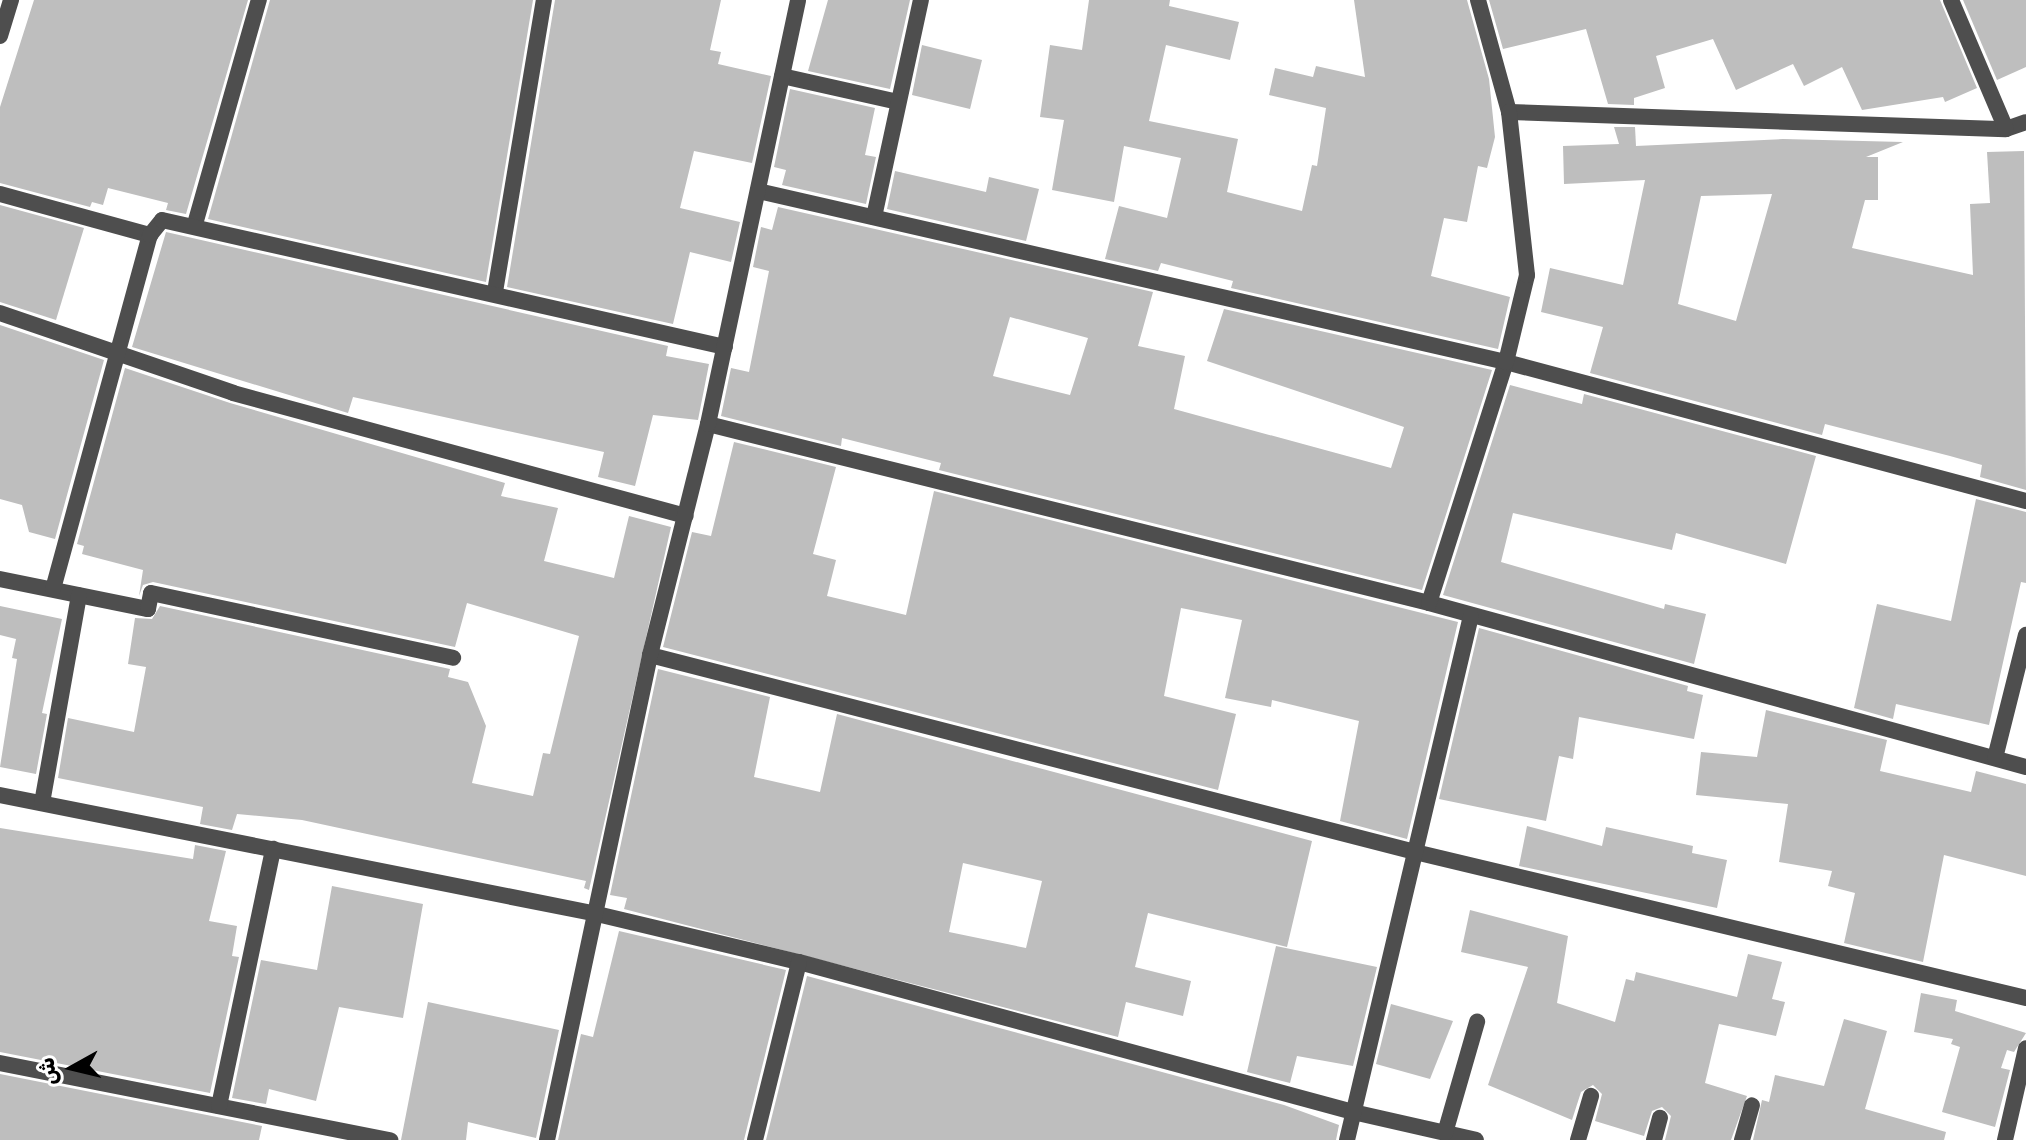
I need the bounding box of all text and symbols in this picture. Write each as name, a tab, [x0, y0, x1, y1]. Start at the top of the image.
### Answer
north arrow	[32, 1028, 112, 1108]
text: ش	[32, 1056, 63, 1087]

